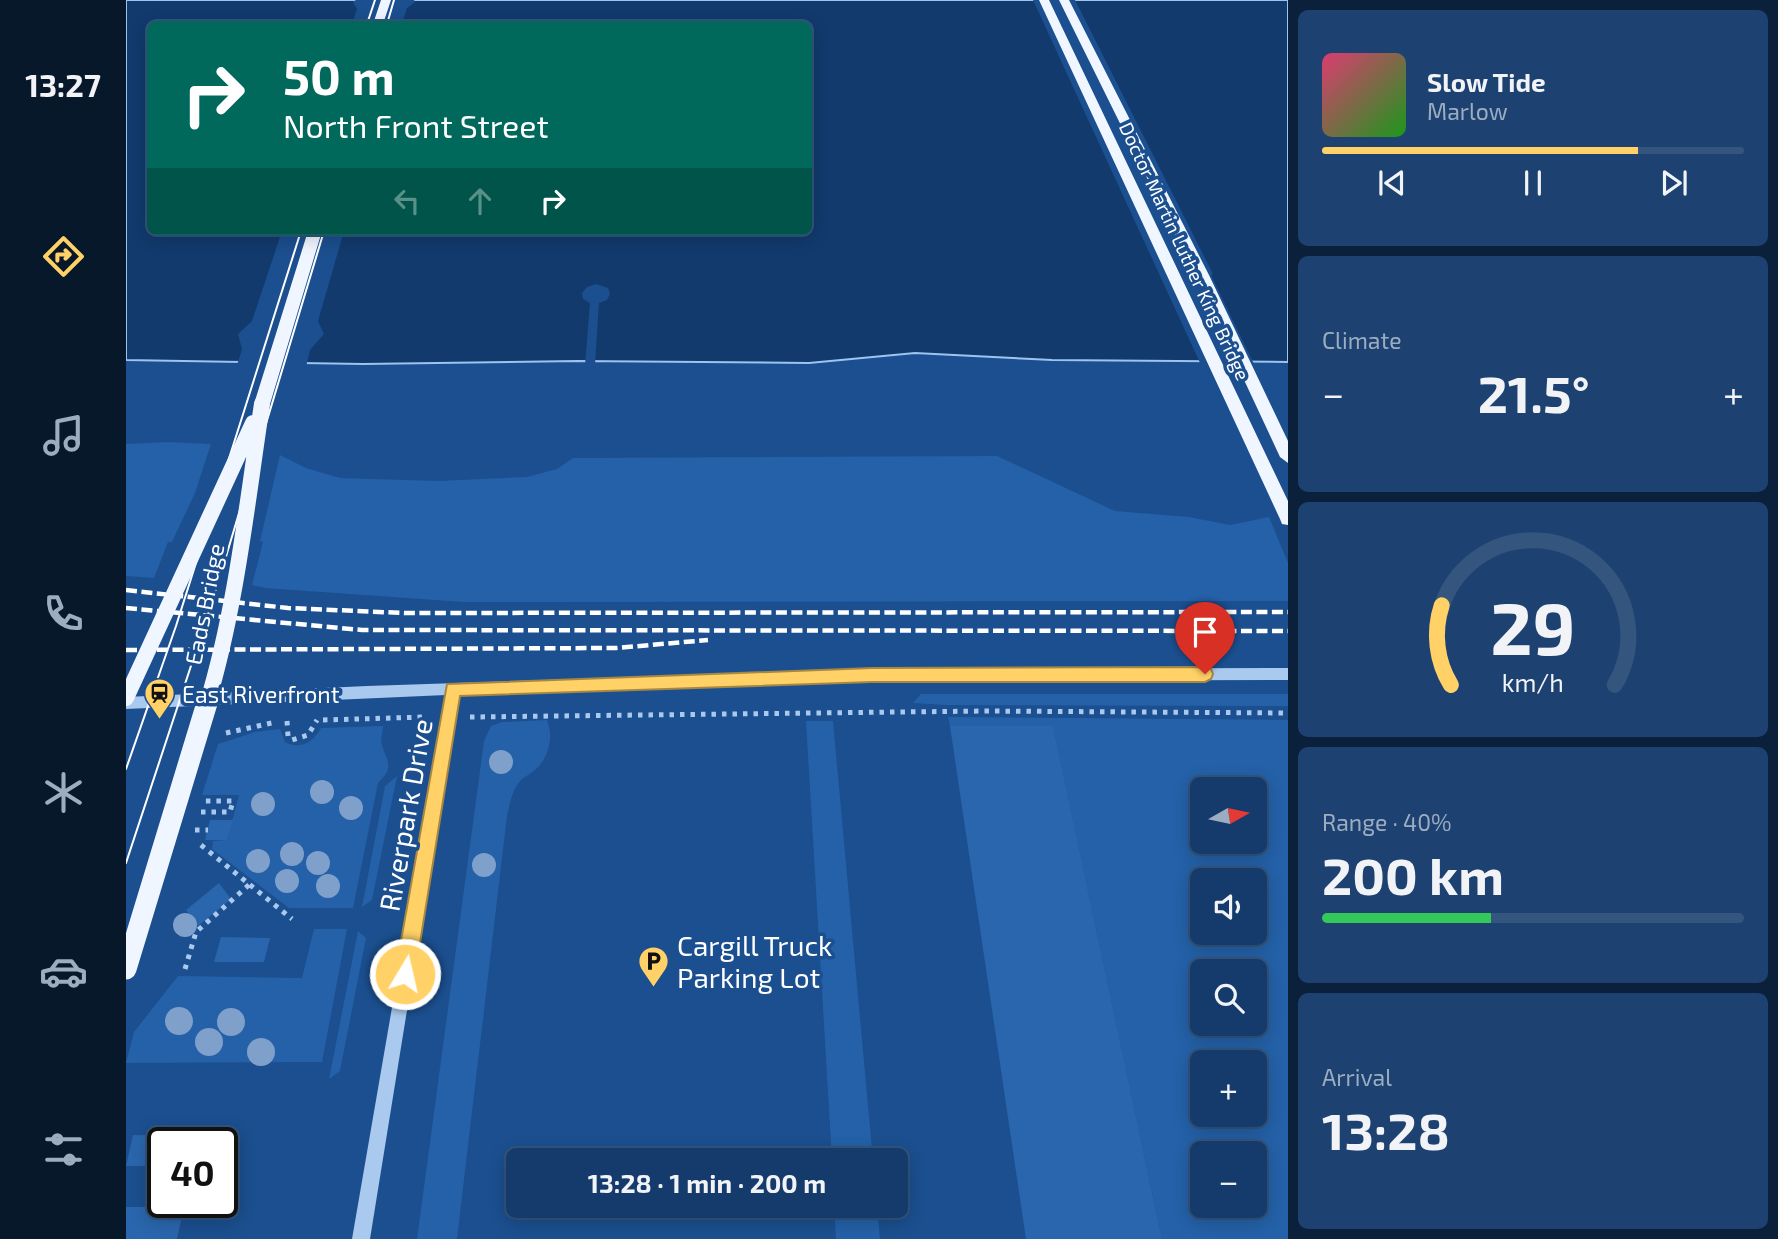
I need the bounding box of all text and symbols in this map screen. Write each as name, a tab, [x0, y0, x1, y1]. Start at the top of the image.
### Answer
text: 50 m	[283, 46, 395, 105]
icon: right	[168, 49, 259, 140]
text: 13:27	[25, 65, 101, 103]
text: Slow Tide	[1427, 66, 1546, 97]
text: Marlow	[1427, 97, 1508, 125]
text: North Front Street	[283, 106, 549, 144]
street label: Doctor Martin Luther King Bridge	[1115, 118, 1255, 384]
icon: previous	[1373, 164, 1411, 202]
icon: pause	[1514, 164, 1552, 202]
icon: next	[1655, 164, 1693, 202]
icon: left	[388, 182, 426, 220]
icon: ahead	[461, 182, 499, 220]
icon: right	[534, 182, 572, 220]
icon: directions	[39, 232, 88, 281]
text: Climate	[1322, 326, 1402, 354]
text: 21.5°	[1478, 361, 1590, 423]
text: −	[1322, 370, 1344, 416]
text: +	[1723, 370, 1744, 416]
icon: music	[39, 411, 88, 460]
street label: Eads Bridge	[179, 541, 229, 667]
text: 29	[1490, 583, 1576, 671]
icon: phone	[39, 589, 88, 638]
pin	[1175, 602, 1235, 674]
icon: arrive	[1186, 613, 1224, 651]
text: km/h	[1502, 667, 1564, 697]
station icon: East Riverfront	[142, 677, 176, 721]
place label: East Riverfront	[182, 680, 340, 708]
street label: Riverpark Drive	[371, 716, 439, 914]
icon: climate	[39, 768, 88, 817]
north arrow	[1190, 777, 1267, 854]
map controls	[1190, 777, 1267, 1218]
text: Range · 40%	[1322, 808, 1452, 836]
text: 200 km	[1322, 843, 1504, 905]
button: sound	[1190, 868, 1267, 945]
place label: Cargill Truck Parking Lot	[677, 928, 832, 994]
position arrow	[368, 937, 442, 1011]
parking icon: Cargill Truck Parking Lot	[637, 944, 671, 988]
icon: car	[39, 947, 88, 996]
button: search	[1190, 959, 1267, 1036]
button: +	[1190, 1050, 1267, 1127]
text: Arrival	[1322, 1063, 1392, 1091]
text: 13:28	[1322, 1098, 1450, 1160]
icon: filters	[39, 1125, 88, 1174]
speed limit sign: 40	[147, 1127, 238, 1218]
button: −	[1190, 1141, 1267, 1218]
text: 13:28 · 1 min · 200 m	[588, 1167, 826, 1198]

